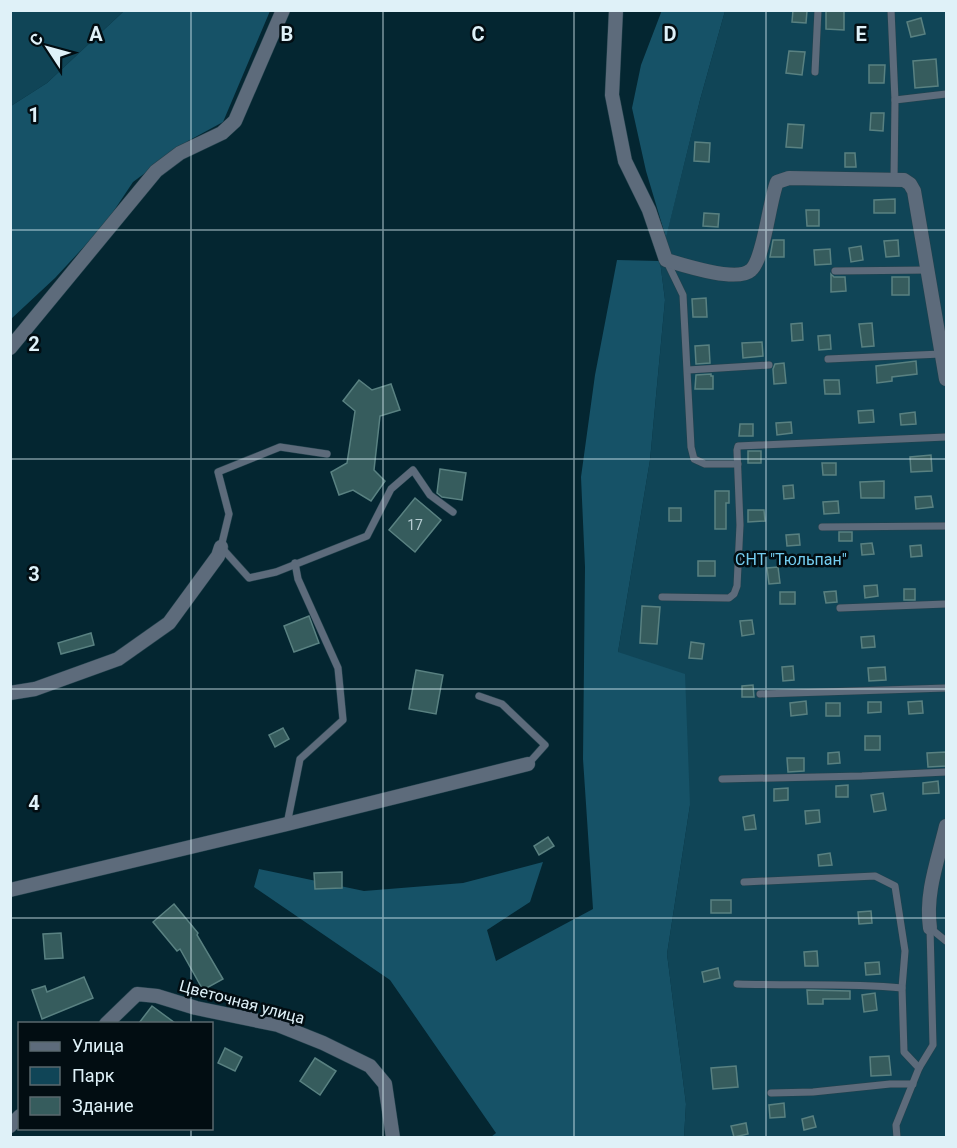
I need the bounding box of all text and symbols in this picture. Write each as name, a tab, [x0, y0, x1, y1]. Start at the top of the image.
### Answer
north arrow	[18, 18, 78, 78]
text: A	[89, 22, 103, 46]
text: B	[281, 22, 293, 46]
text: C	[471, 22, 485, 46]
text: D	[664, 22, 677, 46]
text: E	[855, 22, 867, 46]
text: С	[26, 30, 47, 49]
text: 1	[28, 103, 40, 127]
text: 2	[28, 332, 40, 356]
house number: 17	[407, 517, 423, 533]
park label: СНТ "Тюльпан"	[735, 550, 847, 569]
text: 3	[28, 562, 40, 586]
text: 4	[28, 791, 40, 815]
street label: Цветочная улица	[177, 976, 307, 1028]
legend	[18, 1022, 213, 1130]
text: Улица	[72, 1035, 124, 1056]
text: Парк	[72, 1065, 115, 1086]
text: Здание	[72, 1095, 134, 1116]

